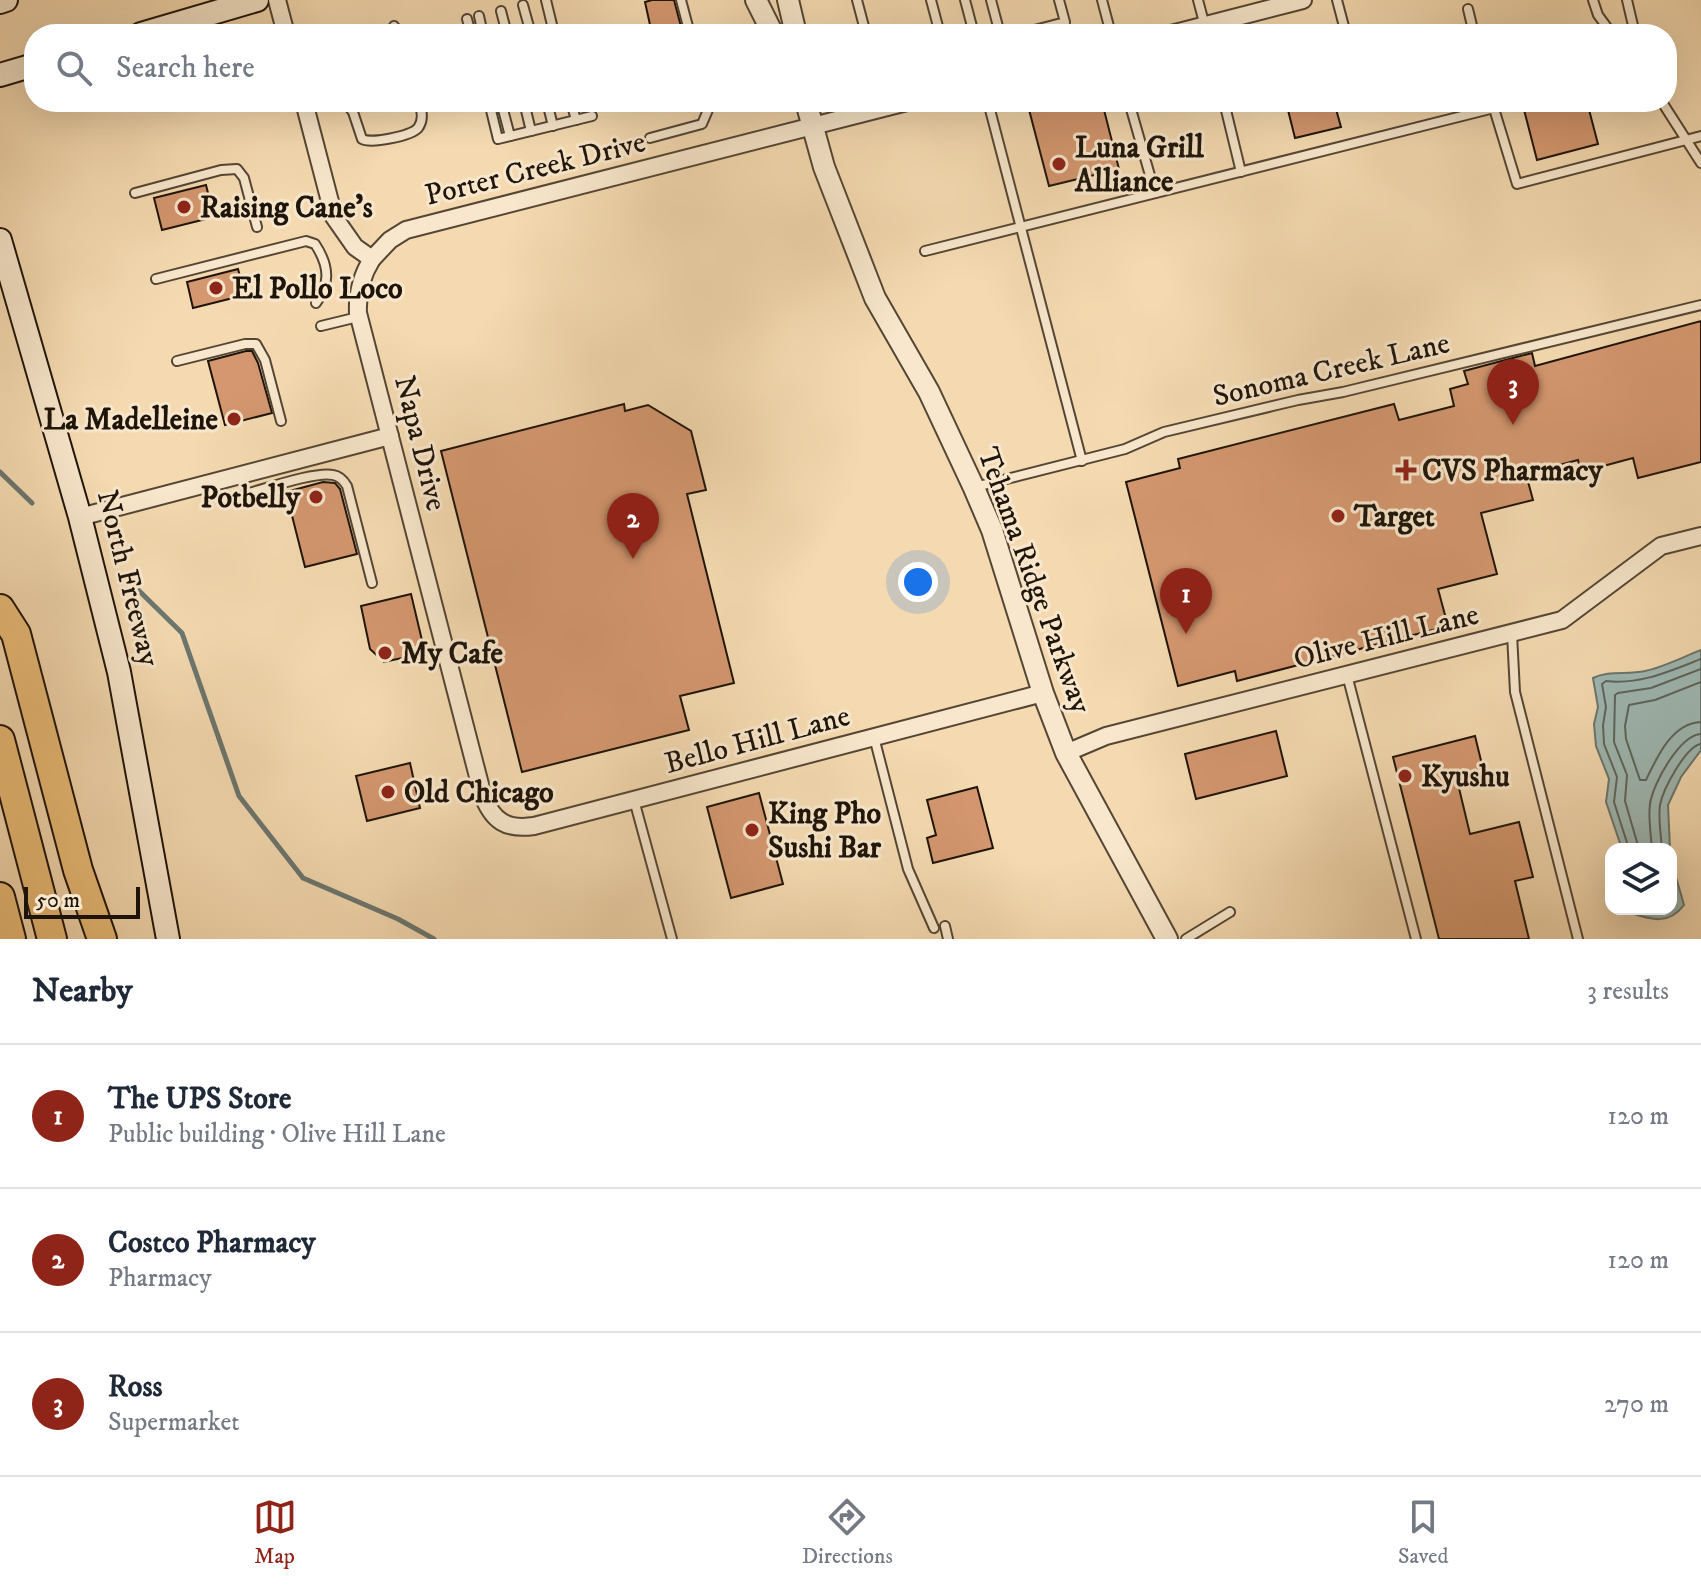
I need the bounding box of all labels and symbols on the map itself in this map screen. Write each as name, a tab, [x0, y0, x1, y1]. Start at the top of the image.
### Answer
street label: Porter Creek Drive	[421, 124, 649, 215]
place label: Luna Grill Alliance	[1074, 130, 1205, 201]
marker: Luna Grill Alliance	[1050, 155, 1068, 173]
place label: Raising Cane's	[200, 190, 373, 227]
marker: Raising Cane's	[175, 198, 193, 216]
place label: El Pollo Loco	[232, 271, 403, 308]
marker: El Pollo Loco	[207, 279, 225, 297]
street label: Sonoma Creek Lane	[1209, 325, 1453, 416]
pin: 3	[1487, 359, 1539, 425]
street label: Napa Drive	[385, 372, 454, 515]
place label: La Madelleine	[44, 402, 219, 439]
marker: La Madelleine	[225, 410, 243, 428]
street label: Tehama Ridge Parkway	[968, 442, 1099, 719]
place label: CVS Pharmacy	[1422, 453, 1603, 490]
marker: CVS Pharmacy	[1397, 461, 1415, 479]
place label: Potbelly	[201, 480, 301, 517]
street label: North Freeway	[88, 486, 167, 671]
marker: Potbelly	[307, 488, 325, 506]
pin: 2	[607, 493, 659, 559]
place label: Target	[1353, 499, 1435, 536]
marker: Target	[1329, 507, 1347, 525]
your location	[898, 562, 938, 602]
pin: 1	[1160, 568, 1212, 634]
street label: Olive Hill Lane	[1290, 597, 1483, 678]
place label: My Cafe	[401, 636, 504, 673]
marker: My Cafe	[376, 644, 394, 662]
street label: Bello Hill Lane	[661, 698, 854, 783]
place label: Kyushu	[1421, 759, 1510, 796]
marker: Kyushu	[1396, 767, 1414, 785]
place label: Old Chicago	[404, 775, 554, 812]
marker: Old Chicago	[379, 783, 397, 801]
place label: King Pho Sushi Bar	[768, 796, 882, 867]
marker: King Pho Sushi Bar	[743, 821, 761, 839]
scale bar	[24, 883, 140, 919]

